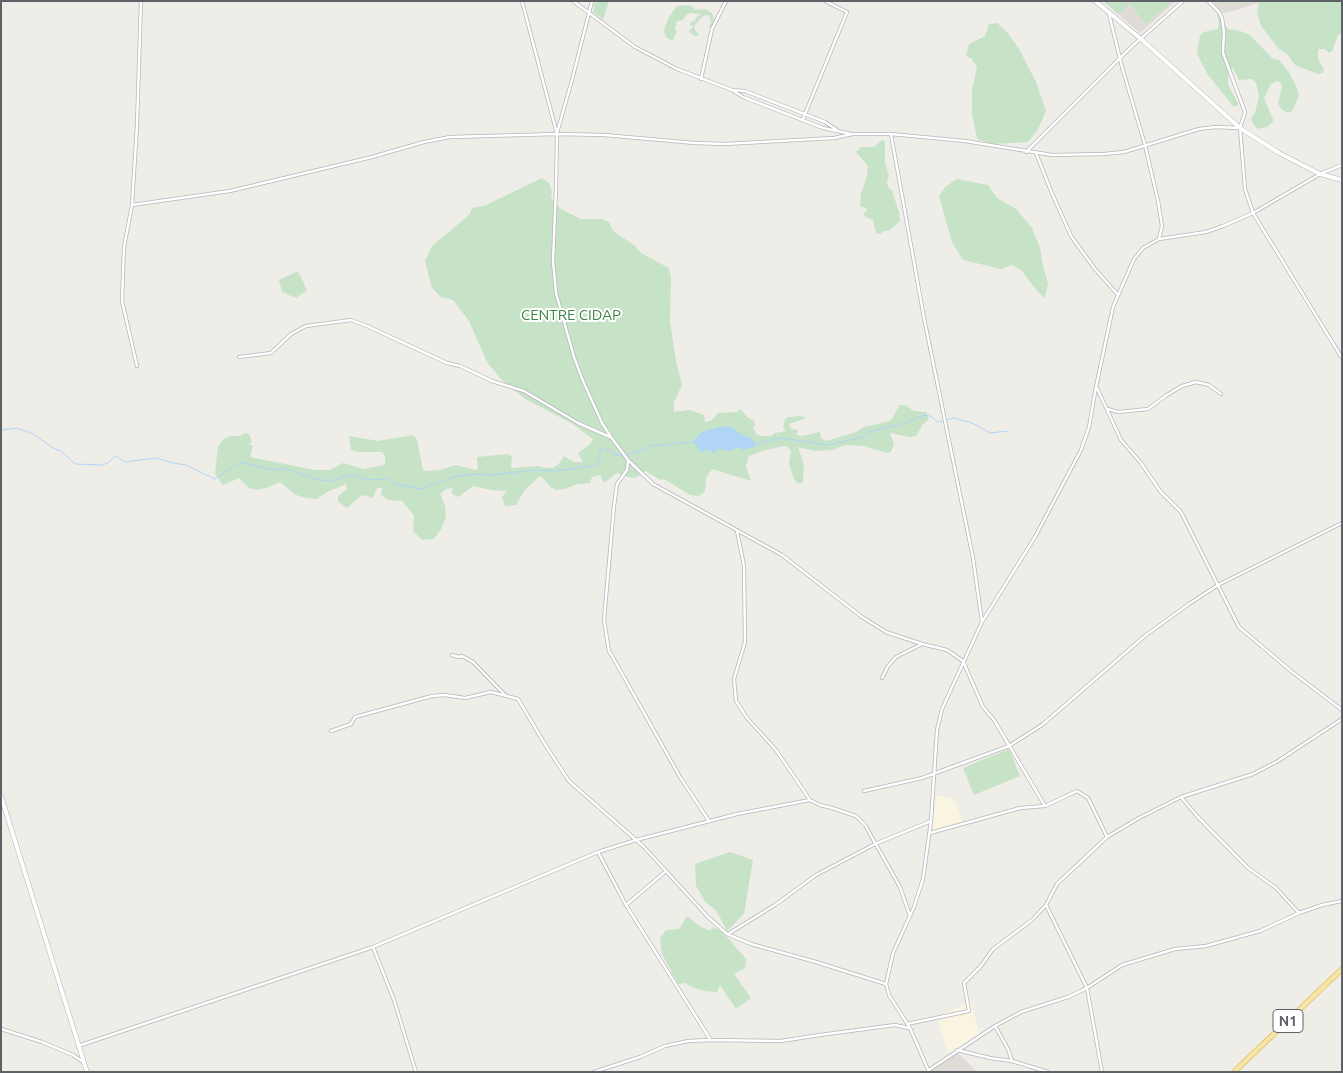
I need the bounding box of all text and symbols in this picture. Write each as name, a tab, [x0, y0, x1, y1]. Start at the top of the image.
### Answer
park label: CENTRE CIDAP	[521, 306, 621, 324]
road number: N1	[1273, 1009, 1303, 1032]

